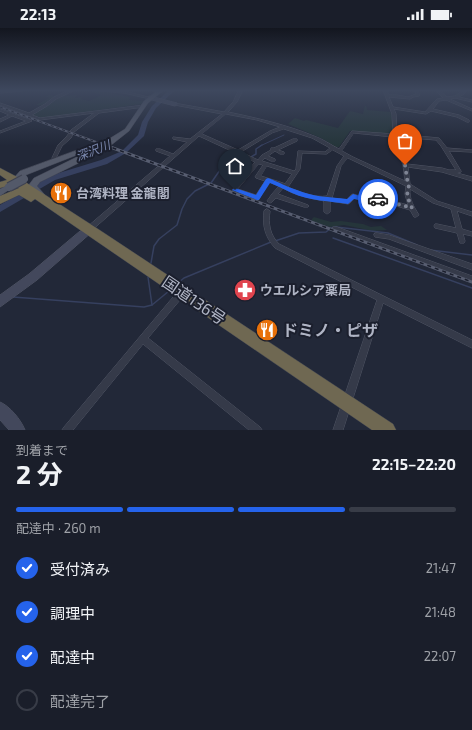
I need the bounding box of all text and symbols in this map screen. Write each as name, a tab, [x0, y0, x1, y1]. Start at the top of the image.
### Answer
text: 22:13	[20, 5, 56, 23]
pin	[388, 124, 422, 165]
icon: bag	[394, 130, 416, 152]
water label: 深沢川	[73, 136, 114, 163]
pin	[218, 149, 252, 190]
icon: home	[224, 155, 246, 177]
courier	[358, 179, 398, 219]
restaurant icon: 台湾料理 金龍閣	[48, 180, 74, 206]
place label: 台湾料理 金龍閣	[76, 185, 170, 201]
icon: car	[367, 188, 389, 210]
street label: 国道136号	[159, 271, 230, 328]
pharmacy icon: ウエルシア薬局	[232, 277, 258, 303]
place label: ウエルシア薬局	[260, 282, 351, 298]
restaurant icon: ドミノ・ピザ	[254, 317, 280, 343]
place label: ドミノ・ピザ	[282, 320, 378, 339]
text: 到着まで	[16, 442, 68, 458]
text: 22:15–22:20	[372, 455, 456, 473]
text: 2 分	[16, 458, 63, 489]
text: 配達中 · 260 m	[16, 520, 101, 536]
icon: check	[16, 557, 38, 579]
text: 受付済み	[50, 560, 110, 578]
text: 21:47	[426, 560, 456, 576]
icon: check	[16, 601, 38, 623]
text: 調理中	[50, 604, 95, 622]
text: 21:48	[425, 604, 456, 620]
icon: check	[16, 645, 38, 667]
text: 配達中	[50, 648, 95, 666]
text: 22:07	[424, 648, 456, 664]
text: 配達完了	[50, 692, 110, 710]

